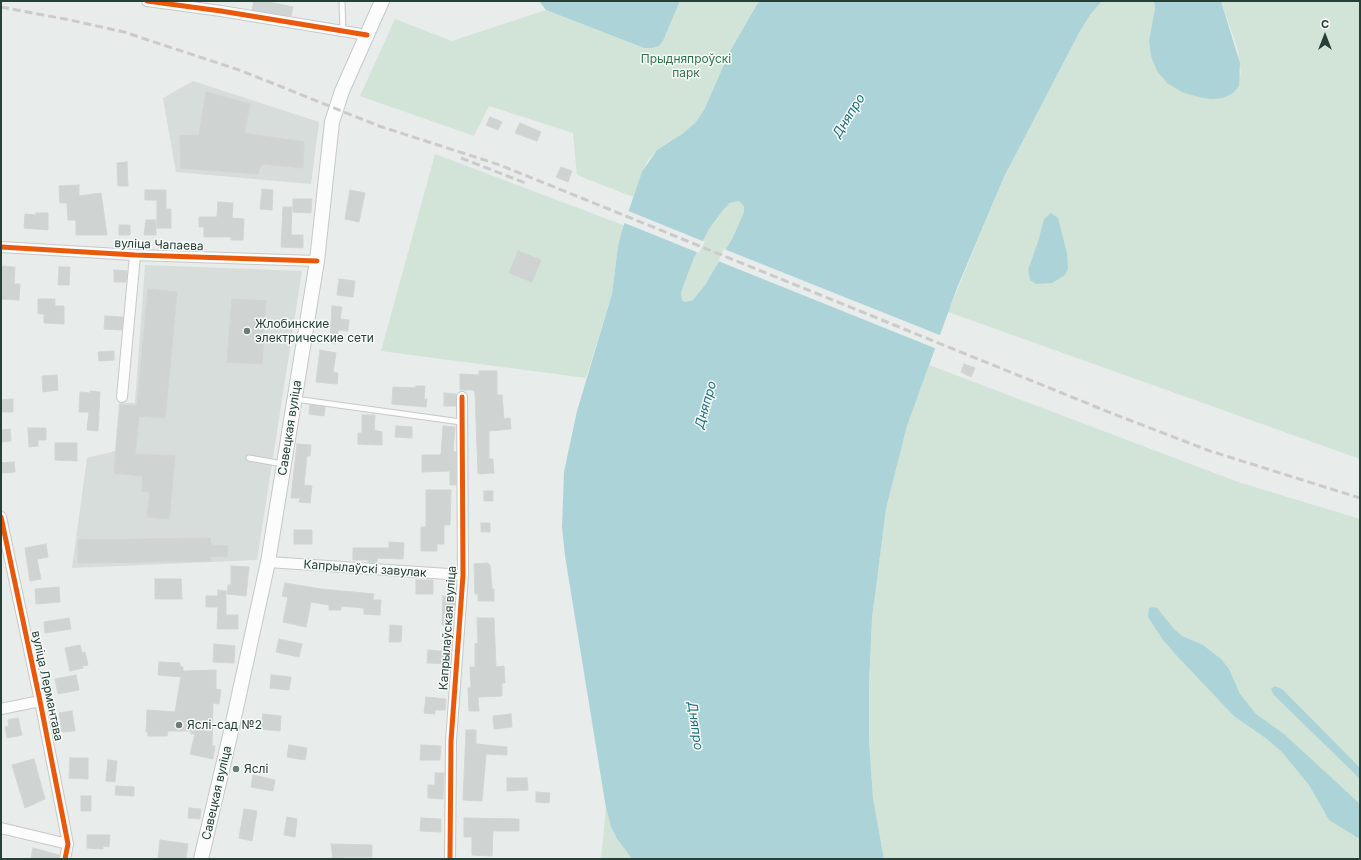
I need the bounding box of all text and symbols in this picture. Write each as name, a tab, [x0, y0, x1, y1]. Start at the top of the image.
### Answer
north arrow	[1305, 16, 1345, 56]
text: С	[1321, 17, 1329, 31]
park label: Прыдняпроўскі парк	[641, 52, 731, 80]
water label: Дняпро	[829, 91, 869, 141]
street label: вуліца Чапаева	[114, 236, 204, 254]
place label: Жлобинские электрические сети	[255, 317, 374, 345]
marker: Жлобинские электрические сети	[242, 326, 252, 336]
street label: Савецкая вуліца	[275, 379, 305, 477]
water label: Дняпро	[692, 379, 720, 431]
street label: Капрылаўскі завулак	[303, 558, 427, 580]
street label: Капрылаўская вуліца	[436, 565, 460, 691]
street label: вуліца Лермантава	[28, 630, 66, 742]
water label: Дняпро	[684, 701, 706, 751]
place label: Яслі-сад №2	[187, 718, 262, 732]
marker: Яслі-сад №2	[174, 720, 184, 730]
street label: Савецкая вуліца	[199, 744, 235, 842]
place label: Яслі	[244, 762, 268, 776]
marker: Яслі	[231, 764, 241, 774]

